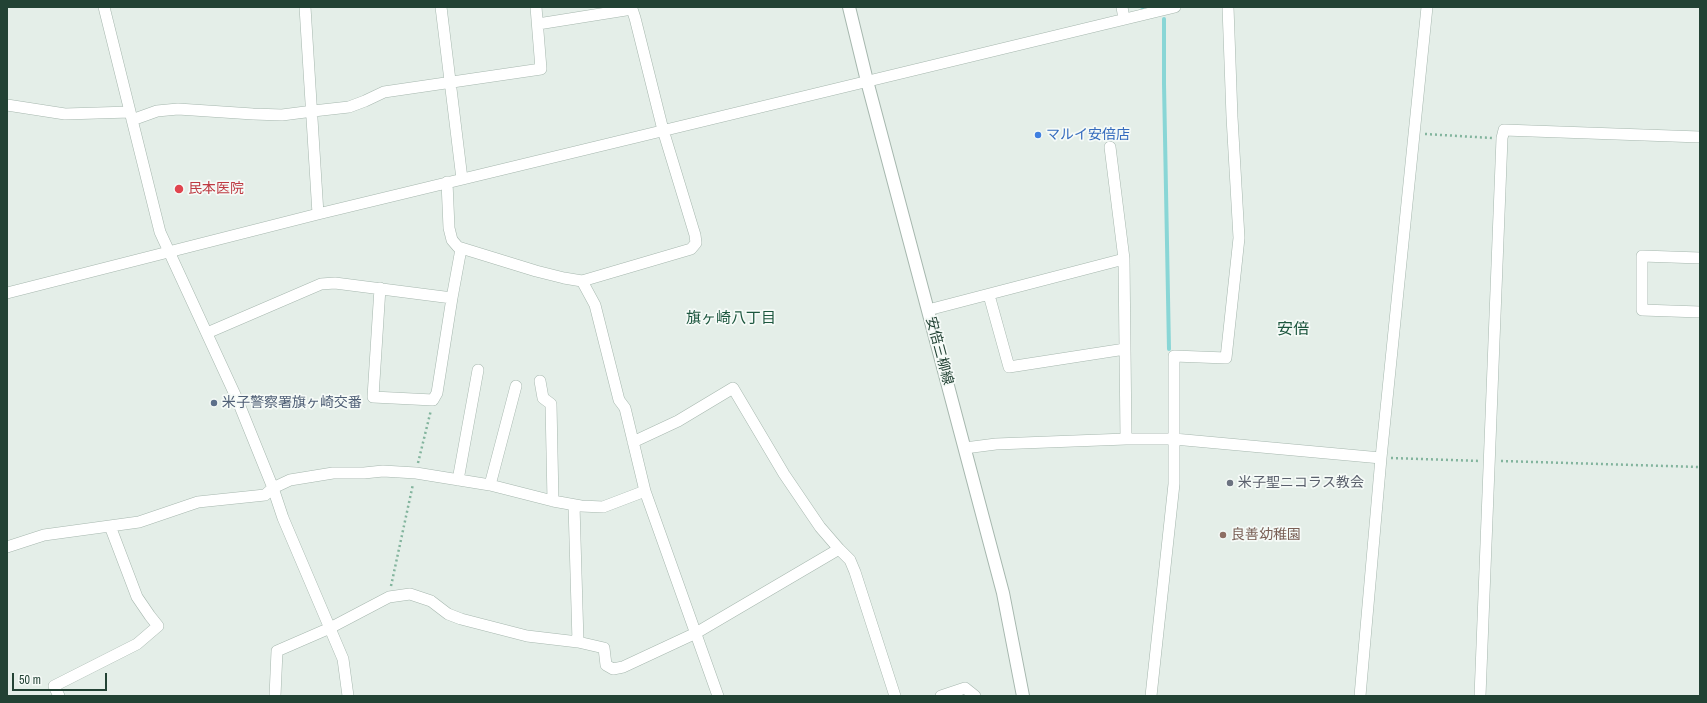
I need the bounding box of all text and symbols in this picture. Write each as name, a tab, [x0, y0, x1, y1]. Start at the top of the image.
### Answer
place label: マルイ安倍店	[1046, 127, 1130, 143]
marker: マルイ安倍店	[1033, 130, 1043, 140]
place label: 民本医院	[188, 181, 244, 197]
marker: 民本医院	[173, 183, 185, 195]
district label: 旗ヶ崎八丁目	[686, 310, 776, 328]
street label: 安倍三柳線	[922, 315, 956, 387]
district label: 安倍	[1277, 320, 1309, 340]
place label: 米子警察署旗ヶ崎交番	[222, 395, 362, 411]
marker: 米子警察署旗ヶ崎交番	[209, 398, 219, 408]
place label: 米子聖ニコラス教会	[1238, 475, 1364, 491]
marker: 米子聖ニコラス教会	[1225, 478, 1235, 488]
place label: 良善幼稚園	[1231, 527, 1301, 543]
marker: 良善幼稚園	[1218, 530, 1228, 540]
scale bar	[14, 665, 109, 691]
text: 50 m	[19, 672, 41, 688]

